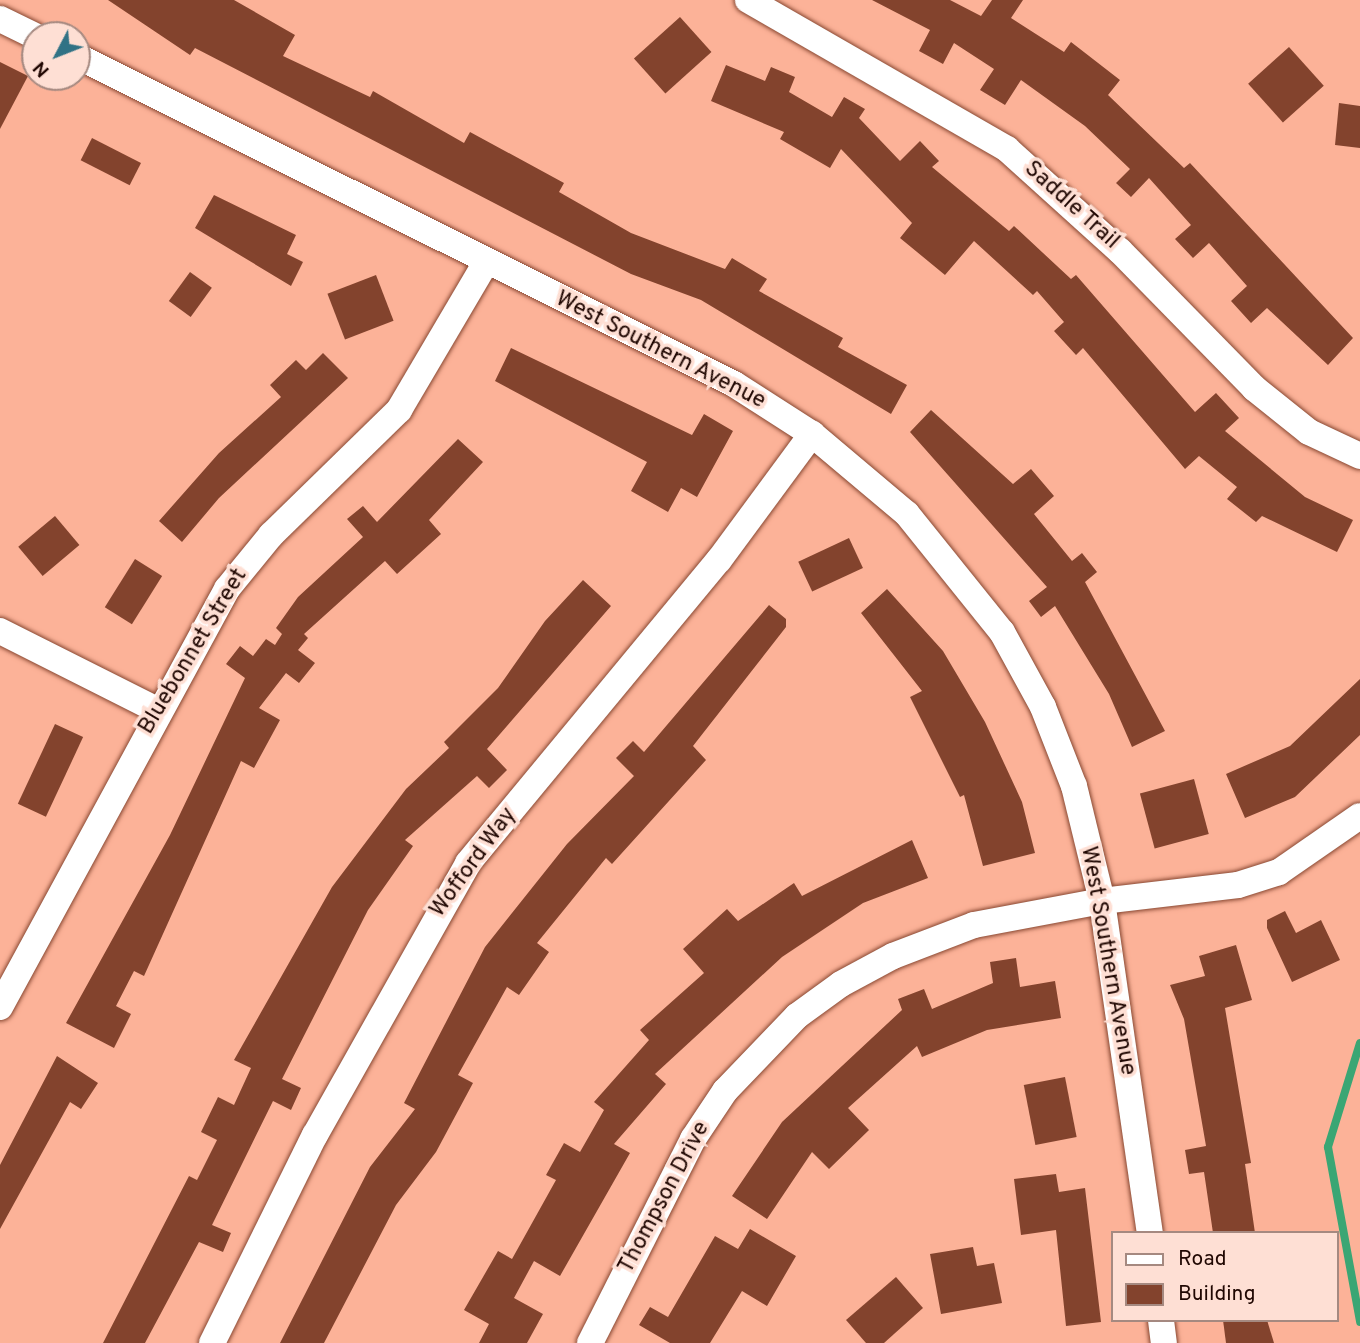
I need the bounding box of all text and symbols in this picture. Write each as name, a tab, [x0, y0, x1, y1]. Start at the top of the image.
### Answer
north arrow	[21, 21, 91, 91]
text: N	[28, 56, 55, 82]
street label: Saddle Trail	[1017, 156, 1125, 256]
street label: West Southern Avenue	[550, 286, 770, 416]
street label: Bluebonnet Street	[134, 564, 254, 740]
street label: Wofford Way	[425, 802, 523, 924]
street label: West Southern Avenue	[1073, 844, 1141, 1078]
street label: Thompson Drive	[613, 1117, 717, 1279]
legend	[1112, 1231, 1339, 1322]
text: Road	[1178, 1246, 1227, 1273]
text: Building	[1178, 1281, 1256, 1308]

